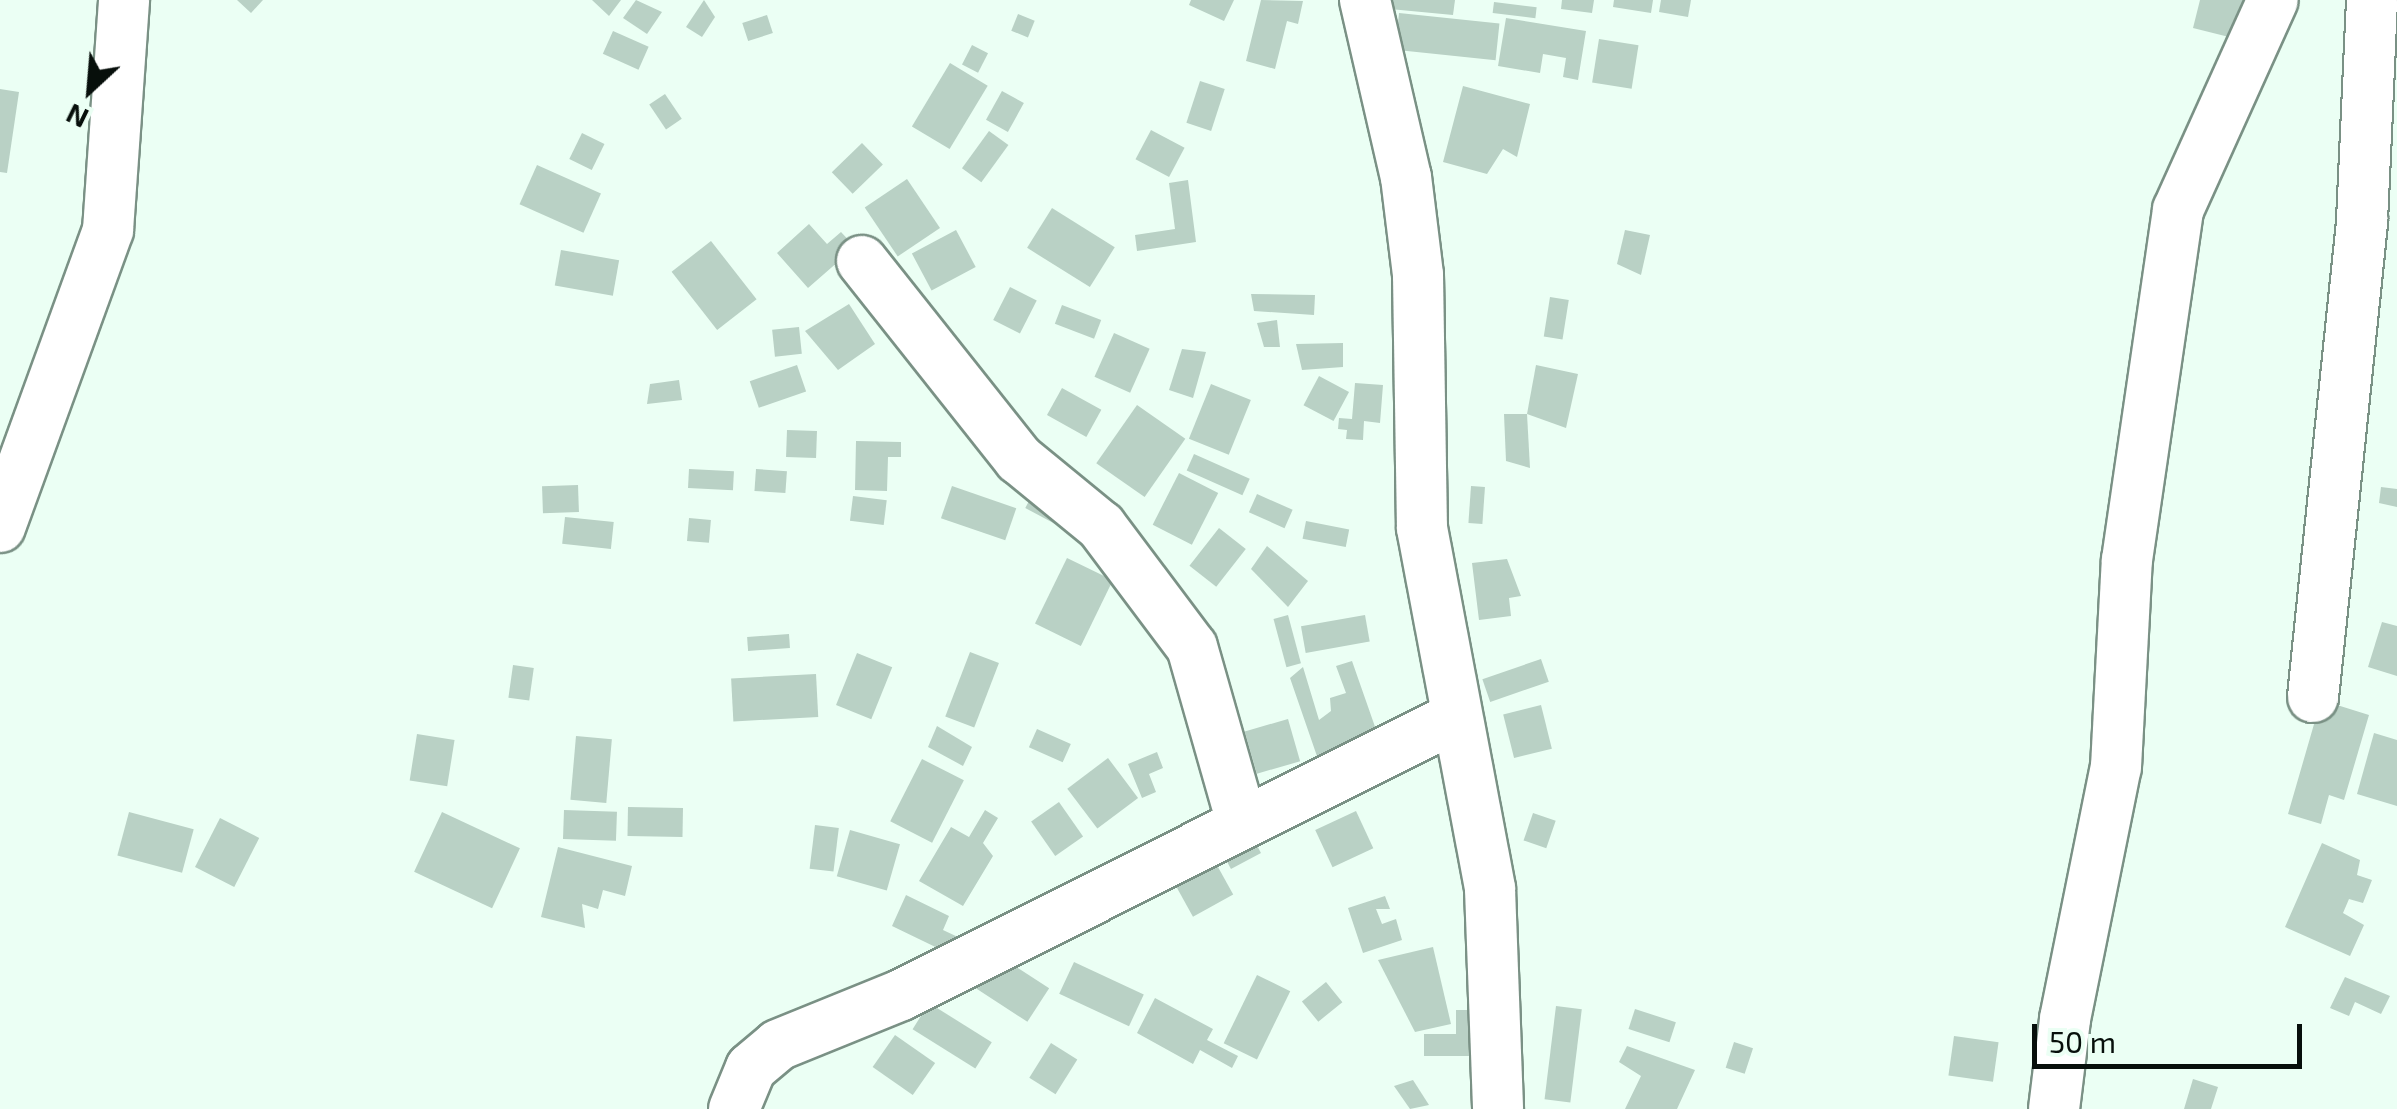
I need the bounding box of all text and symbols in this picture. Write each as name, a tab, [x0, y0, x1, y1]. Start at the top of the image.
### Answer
north arrow	[40, 40, 140, 140]
text: N	[60, 97, 93, 137]
scale bar	[2037, 1004, 2307, 1066]
text: 50 m	[2049, 1023, 2116, 1059]

